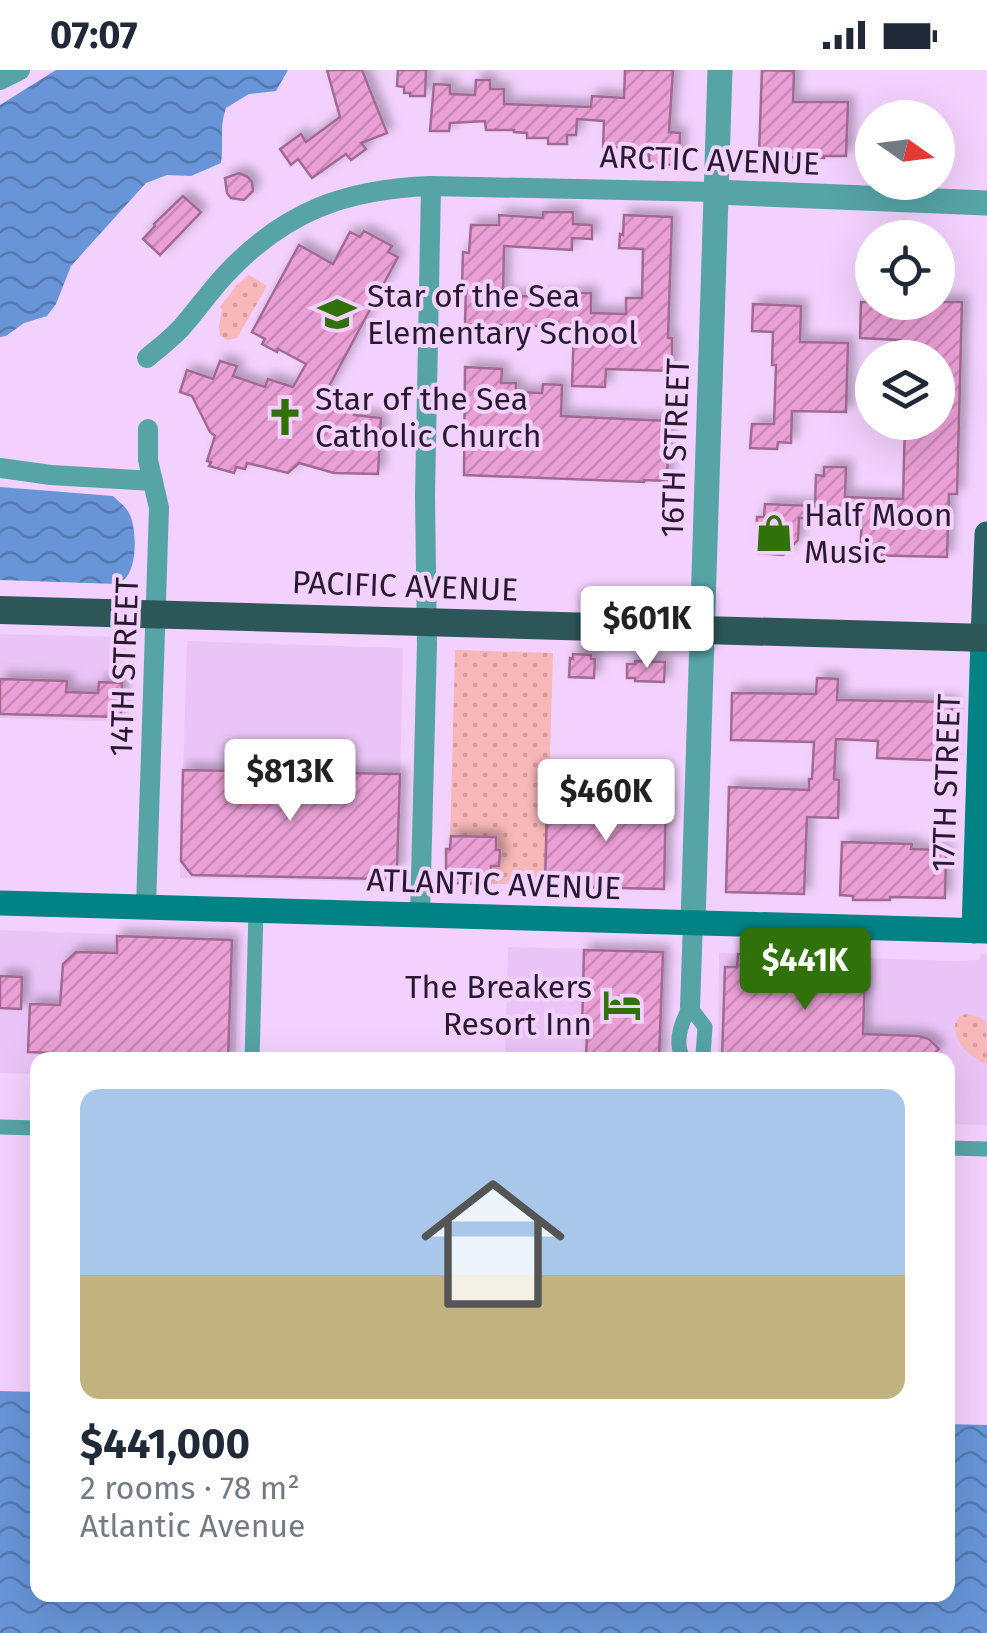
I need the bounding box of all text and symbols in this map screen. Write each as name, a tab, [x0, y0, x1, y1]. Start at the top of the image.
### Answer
text: 07:07	[50, 12, 138, 58]
north arrow	[855, 100, 955, 200]
map controls	[855, 100, 955, 440]
street label: ARCTIC AVENUE	[599, 137, 821, 183]
button: locate	[855, 220, 955, 320]
place label: Star of the Sea Elementary School	[367, 277, 638, 352]
school or university icon: Star of the Sea Elementary School	[316, 293, 358, 335]
button: layers	[855, 340, 955, 440]
street label: 16TH STREET	[653, 357, 697, 538]
place label: Star of the Sea Catholic Church	[315, 380, 542, 455]
church icon: Star of the Sea Catholic Church	[264, 396, 306, 438]
place label: Half Moon Music	[804, 496, 952, 571]
shop icon: Half Moon Music	[753, 512, 795, 554]
street label: PACIFIC AVENUE	[291, 563, 519, 609]
street label: 14TH STREET	[102, 576, 146, 757]
pin: $601K	[577, 586, 717, 671]
text: $601K	[603, 599, 691, 637]
street label: 17TH STREET	[924, 693, 968, 873]
pin: $813K	[220, 739, 360, 824]
text: $813K	[247, 752, 333, 790]
pin: $460K	[536, 759, 676, 844]
text: $460K	[560, 772, 652, 810]
street label: ATLANTIC AVENUE	[366, 861, 622, 907]
pin: $441K	[735, 928, 875, 1013]
text: $441K	[762, 941, 848, 979]
place label: The Breakers Resort Inn	[405, 968, 592, 1043]
hotel icon: The Breakers Resort Inn	[601, 984, 643, 1026]
icon: home	[403, 1154, 583, 1334]
text: $441,000	[80, 1419, 250, 1469]
text: 2 rooms · 78 m²	[80, 1469, 300, 1507]
text: Atlantic Avenue	[80, 1507, 306, 1545]

